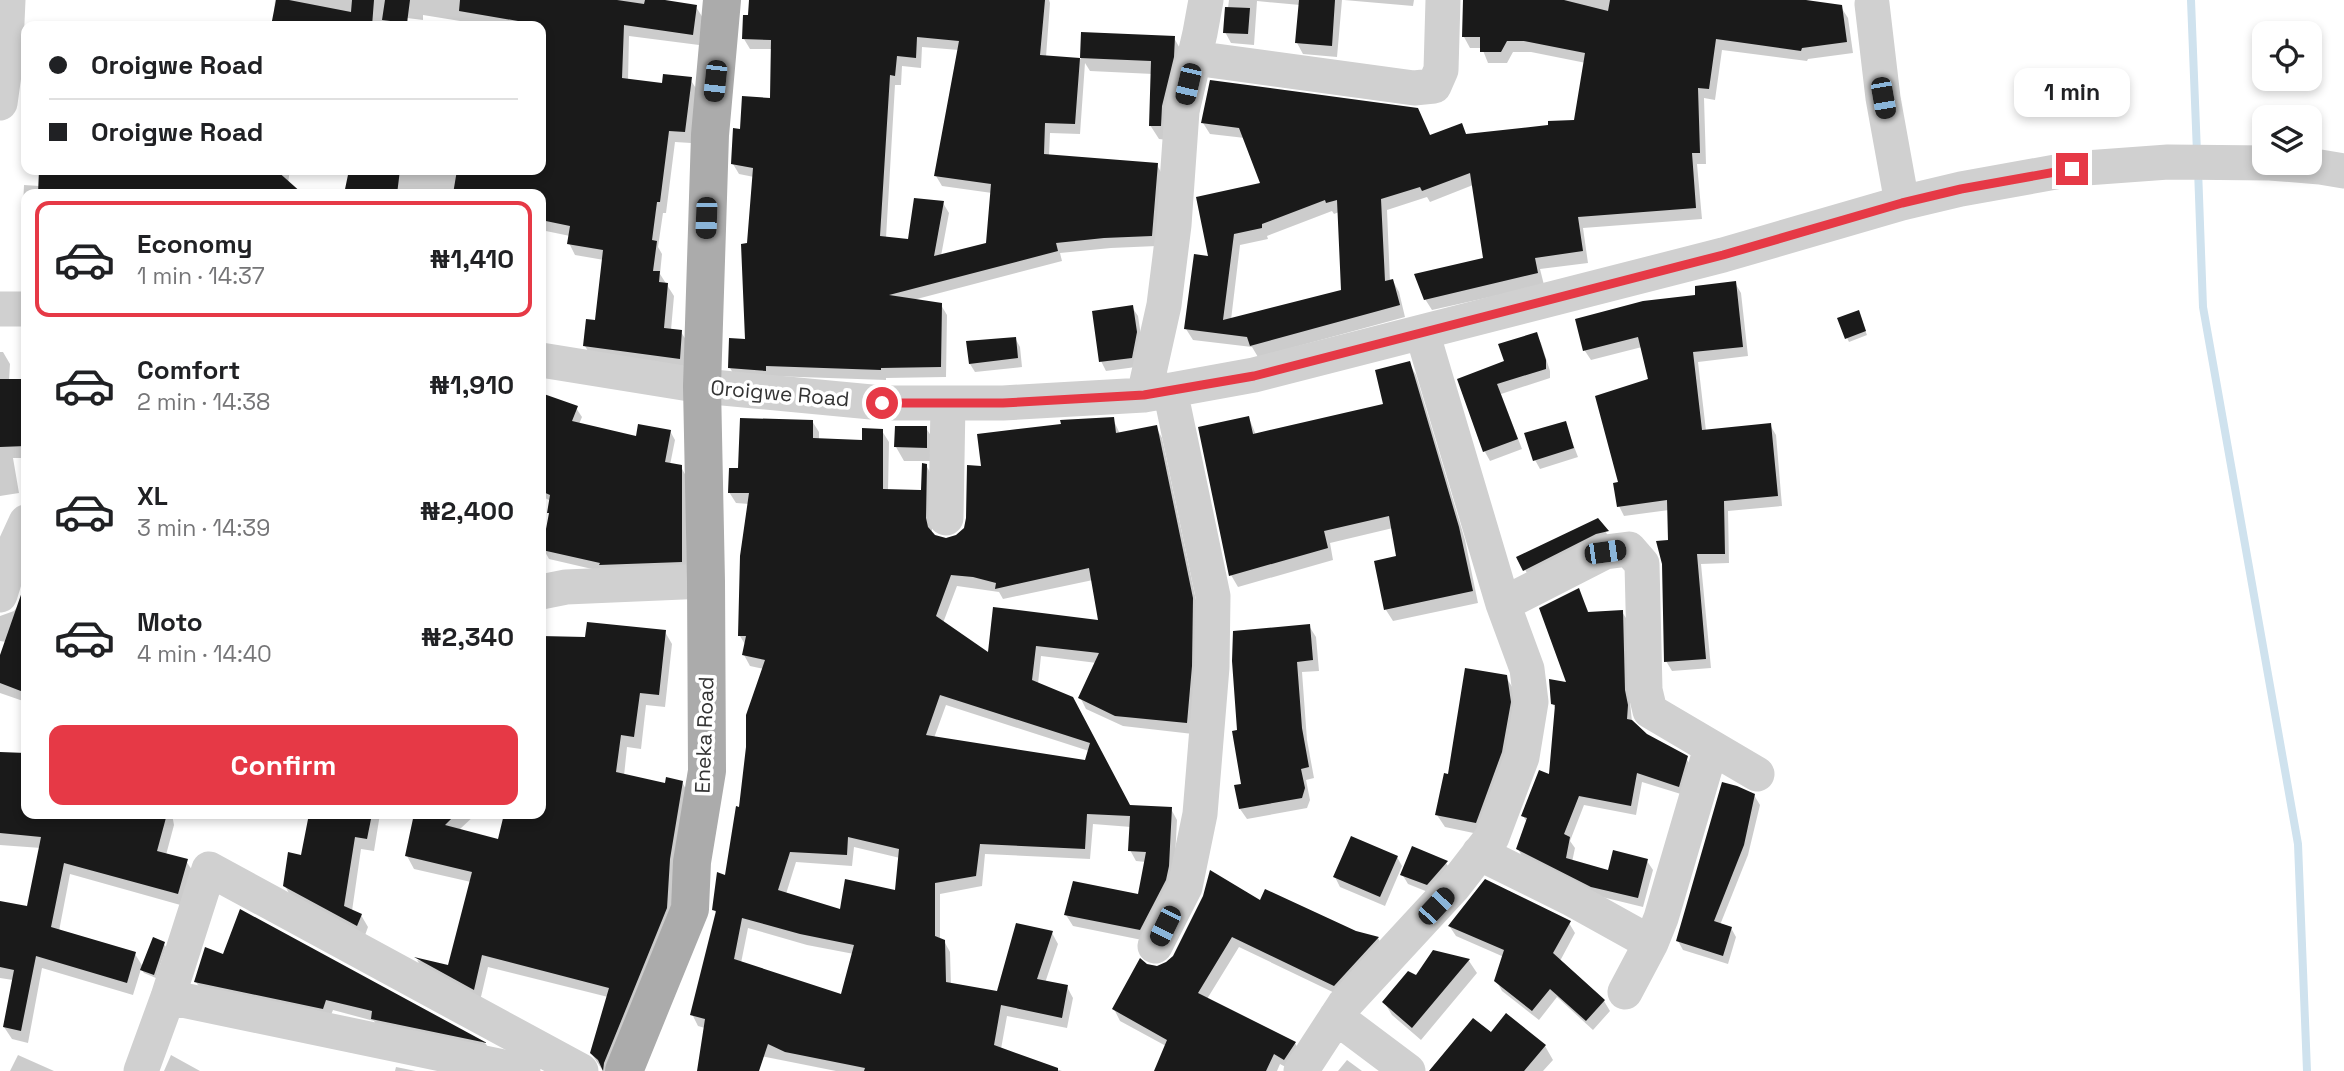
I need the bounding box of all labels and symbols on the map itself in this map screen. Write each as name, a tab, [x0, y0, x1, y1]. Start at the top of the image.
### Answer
car	[703, 59, 728, 103]
car	[1174, 61, 1203, 107]
callout: 1 min	[2014, 68, 2130, 116]
car	[1870, 75, 1897, 121]
route end	[2056, 153, 2088, 185]
car	[695, 197, 718, 239]
street label: Oroigwe Road	[709, 373, 851, 413]
route start	[866, 387, 898, 419]
car	[1583, 539, 1628, 565]
street label: Eneka Road	[688, 676, 720, 794]
car	[1414, 883, 1459, 929]
car	[1147, 903, 1184, 949]

